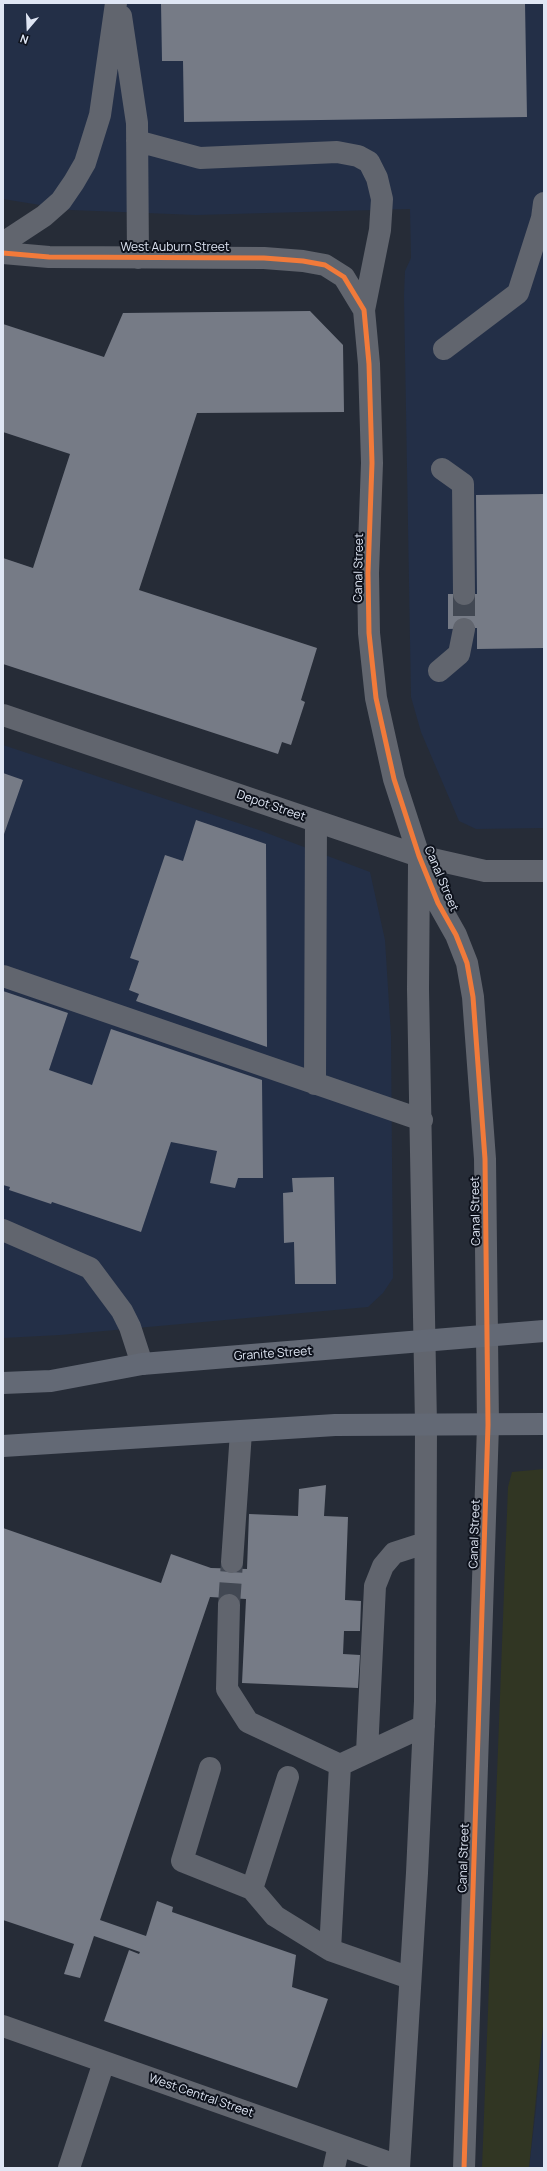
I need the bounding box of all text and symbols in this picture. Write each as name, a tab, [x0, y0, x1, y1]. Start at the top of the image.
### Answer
north arrow	[8, 8, 48, 48]
text: N	[18, 31, 30, 48]
street label: West Auburn Street	[120, 241, 230, 255]
street label: Canal Street	[351, 533, 367, 603]
street label: Depot Street	[235, 788, 307, 824]
street label: Canal Street	[421, 844, 461, 914]
street label: Canal Street	[468, 1176, 484, 1246]
street label: Granite Street	[233, 1344, 313, 1364]
street label: Canal Street	[467, 1499, 483, 1569]
street label: Canal Street	[456, 1823, 472, 1893]
street label: West Central Street	[147, 2071, 255, 2121]

